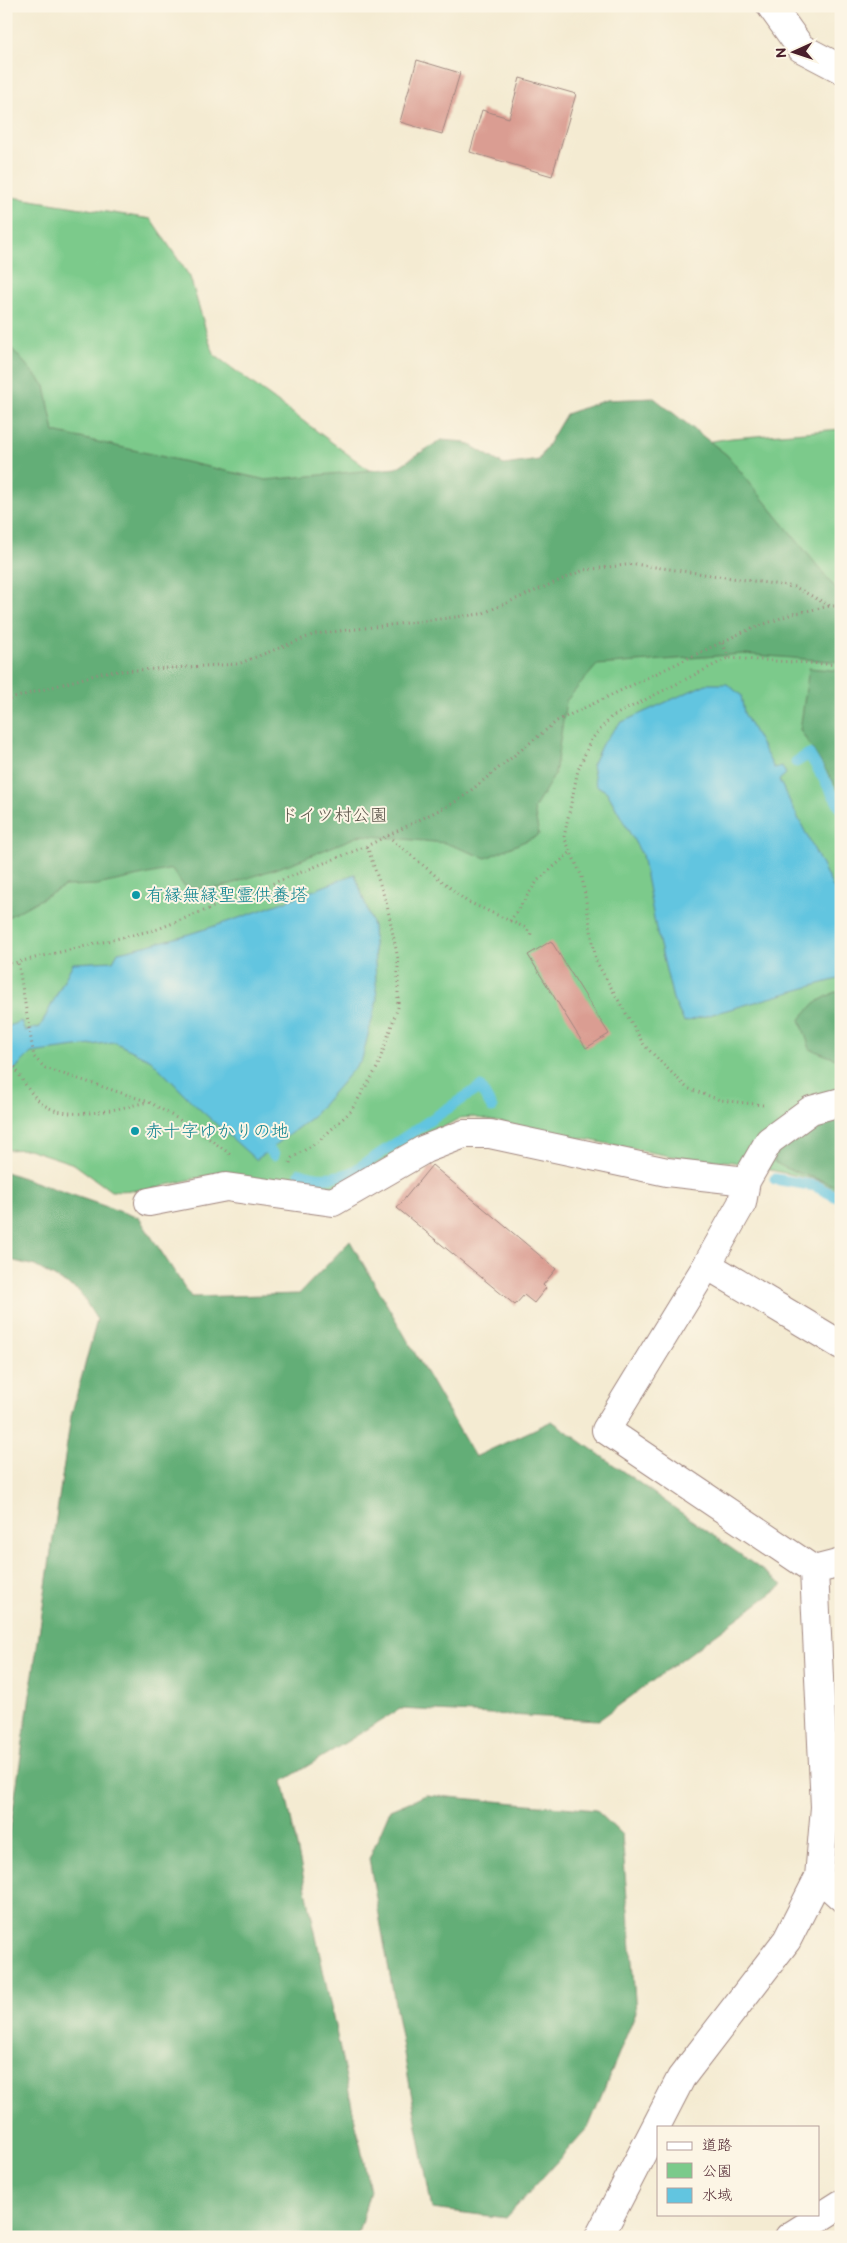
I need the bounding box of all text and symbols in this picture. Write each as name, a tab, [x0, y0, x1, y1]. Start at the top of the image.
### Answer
north arrow	[770, 28, 820, 78]
text: N	[773, 47, 790, 58]
park label: ドイツ村公園	[280, 805, 388, 826]
place label: 有縁無縁聖霊供養塔	[146, 885, 308, 906]
marker: 有縁無縁聖霊供養塔	[130, 889, 142, 901]
place label: 赤十字ゆかりの地	[145, 1121, 289, 1142]
marker: 赤十字ゆかりの地	[129, 1125, 141, 1137]
legend	[657, 2126, 820, 2216]
text: 道路	[702, 2136, 732, 2155]
text: 公園	[702, 2162, 732, 2181]
text: 水域	[702, 2186, 732, 2205]

